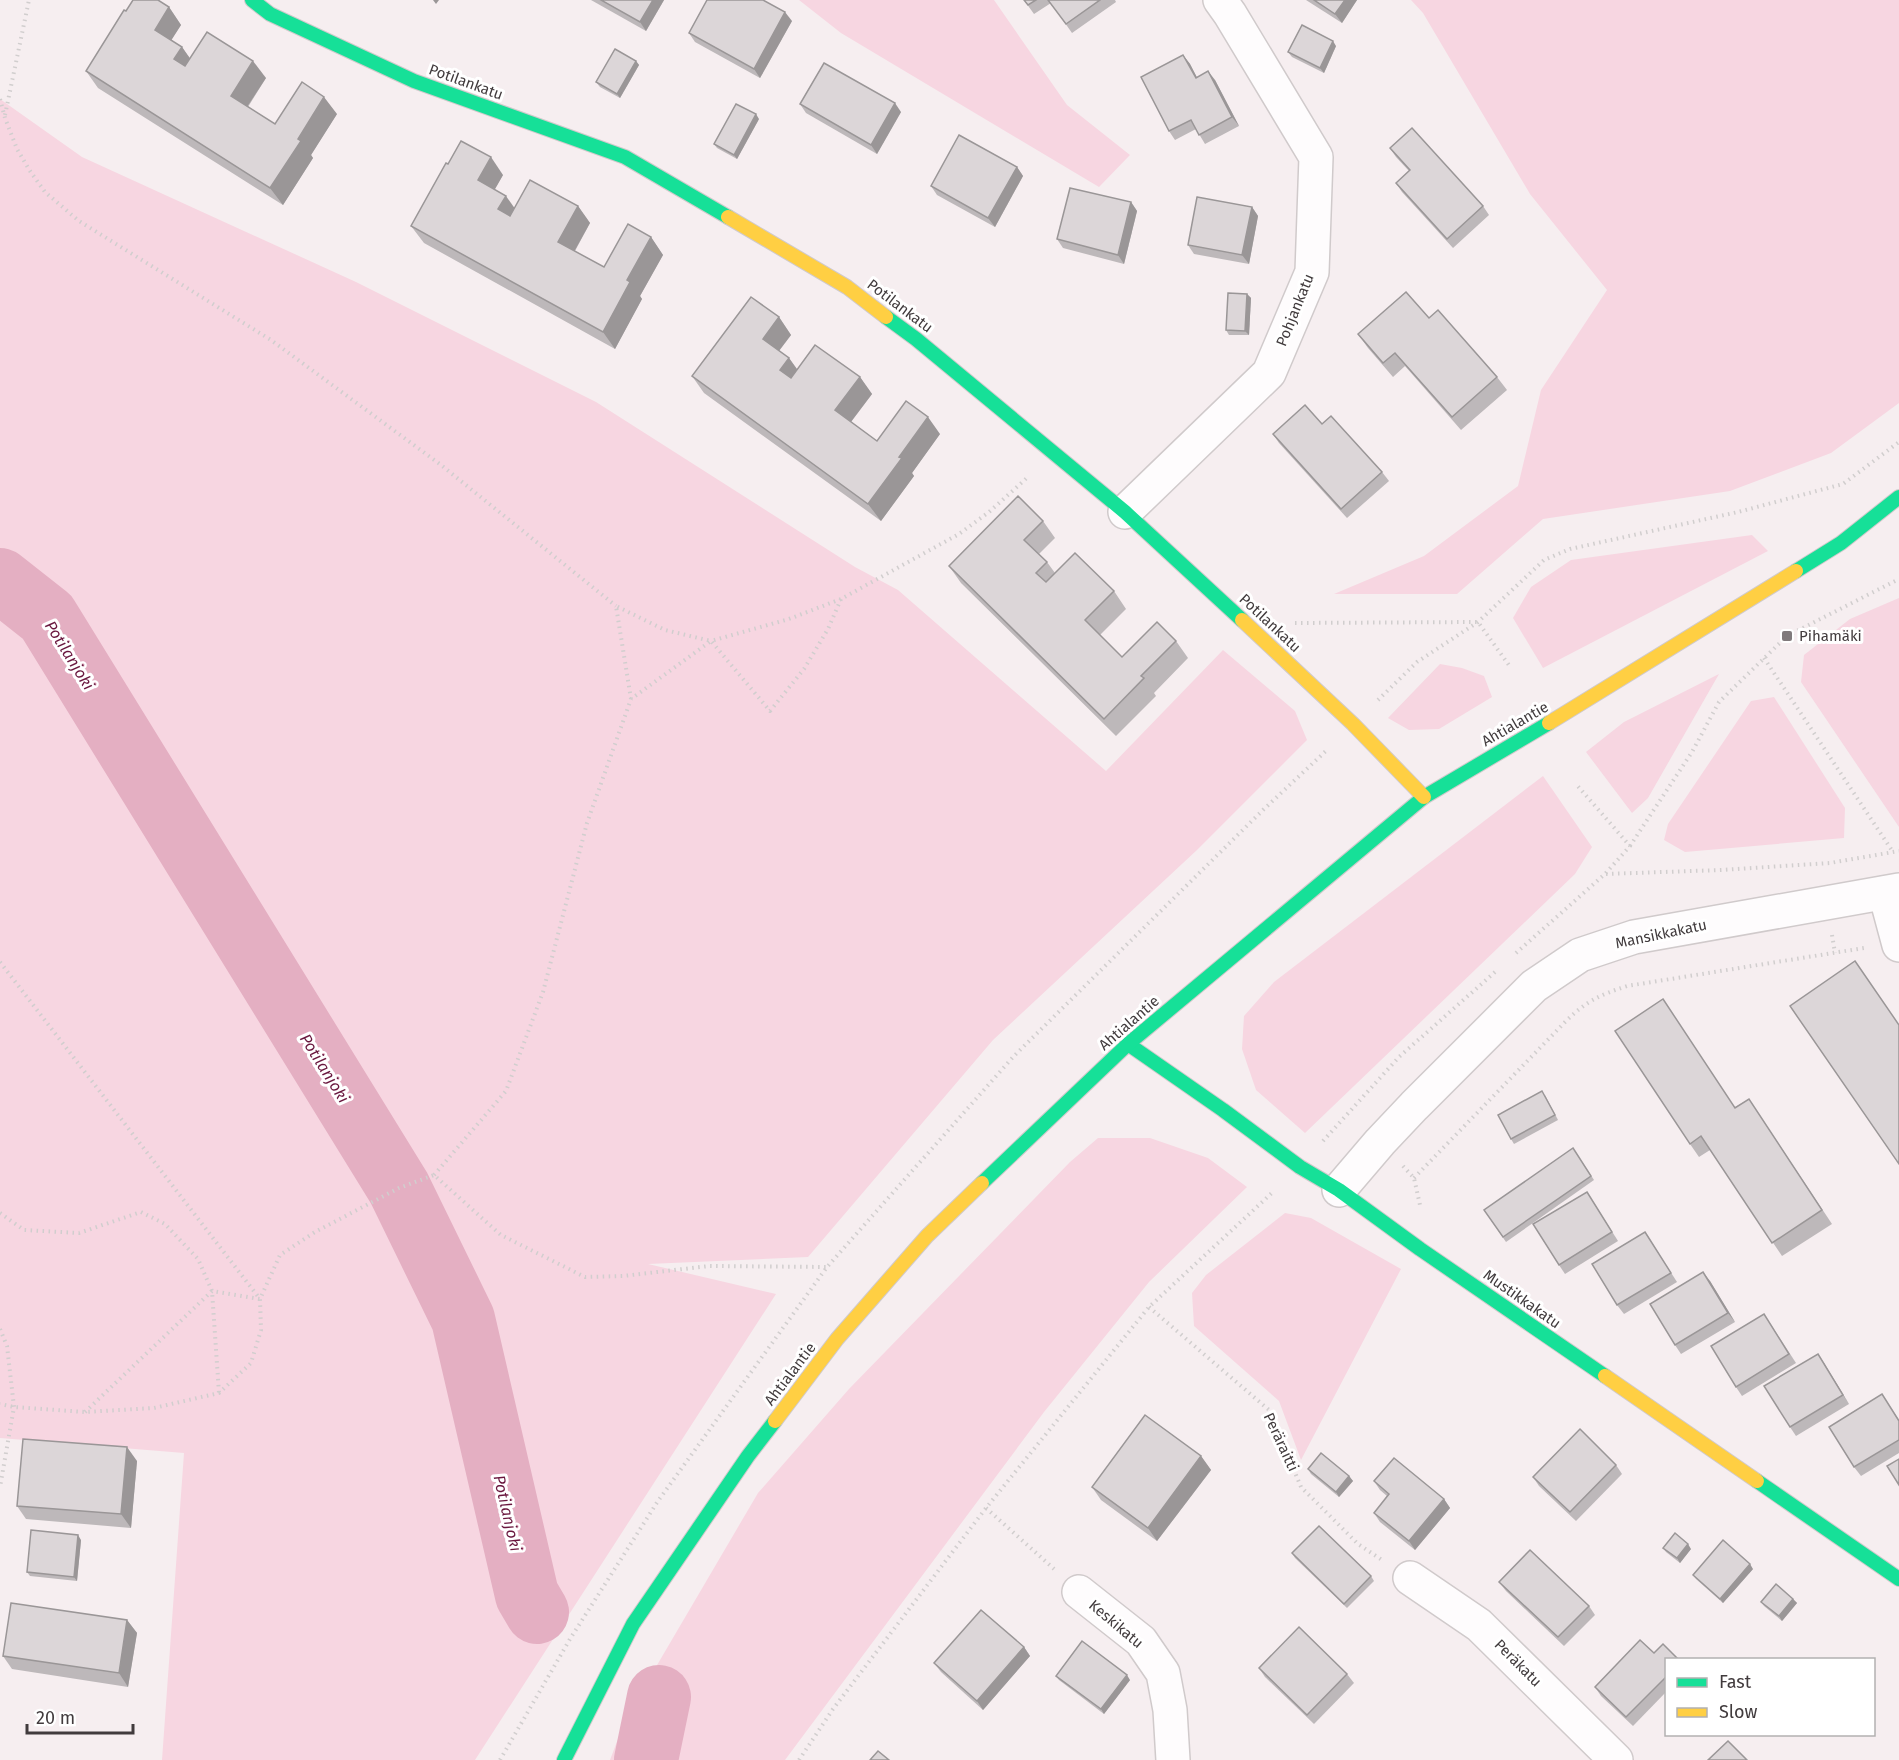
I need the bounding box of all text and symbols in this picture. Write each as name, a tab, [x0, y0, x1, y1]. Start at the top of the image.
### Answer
street label: Potilankatu	[426, 60, 506, 104]
street label: Pohjankatu	[1272, 271, 1318, 349]
street label: Potilankatu	[864, 275, 936, 337]
street label: Potilankatu	[1235, 590, 1305, 656]
water label: Potilanjoki	[41, 617, 99, 694]
place label: Pihamäki	[1799, 627, 1862, 645]
marker: Pihamäki	[1780, 629, 1794, 643]
street label: Ahtialantie	[1478, 698, 1552, 750]
street label: Mansikkakatu	[1614, 916, 1708, 952]
street label: Ahtialantie	[1095, 992, 1163, 1054]
water label: Potilanjoki	[296, 1030, 354, 1107]
street label: Mustikkakatu	[1480, 1266, 1564, 1332]
street label: Ahtialantie	[761, 1339, 819, 1409]
street label: Peräraitti	[1260, 1410, 1302, 1474]
water label: Potilanjoki	[489, 1473, 526, 1554]
street label: Keskikatu	[1085, 1596, 1147, 1652]
street label: Peräkatu	[1491, 1636, 1545, 1690]
legend	[1665, 1658, 1875, 1736]
text: Fast	[1719, 1671, 1752, 1693]
scale bar	[27, 1697, 134, 1735]
text: Slow	[1719, 1701, 1758, 1723]
text: 20 m	[36, 1707, 75, 1729]

